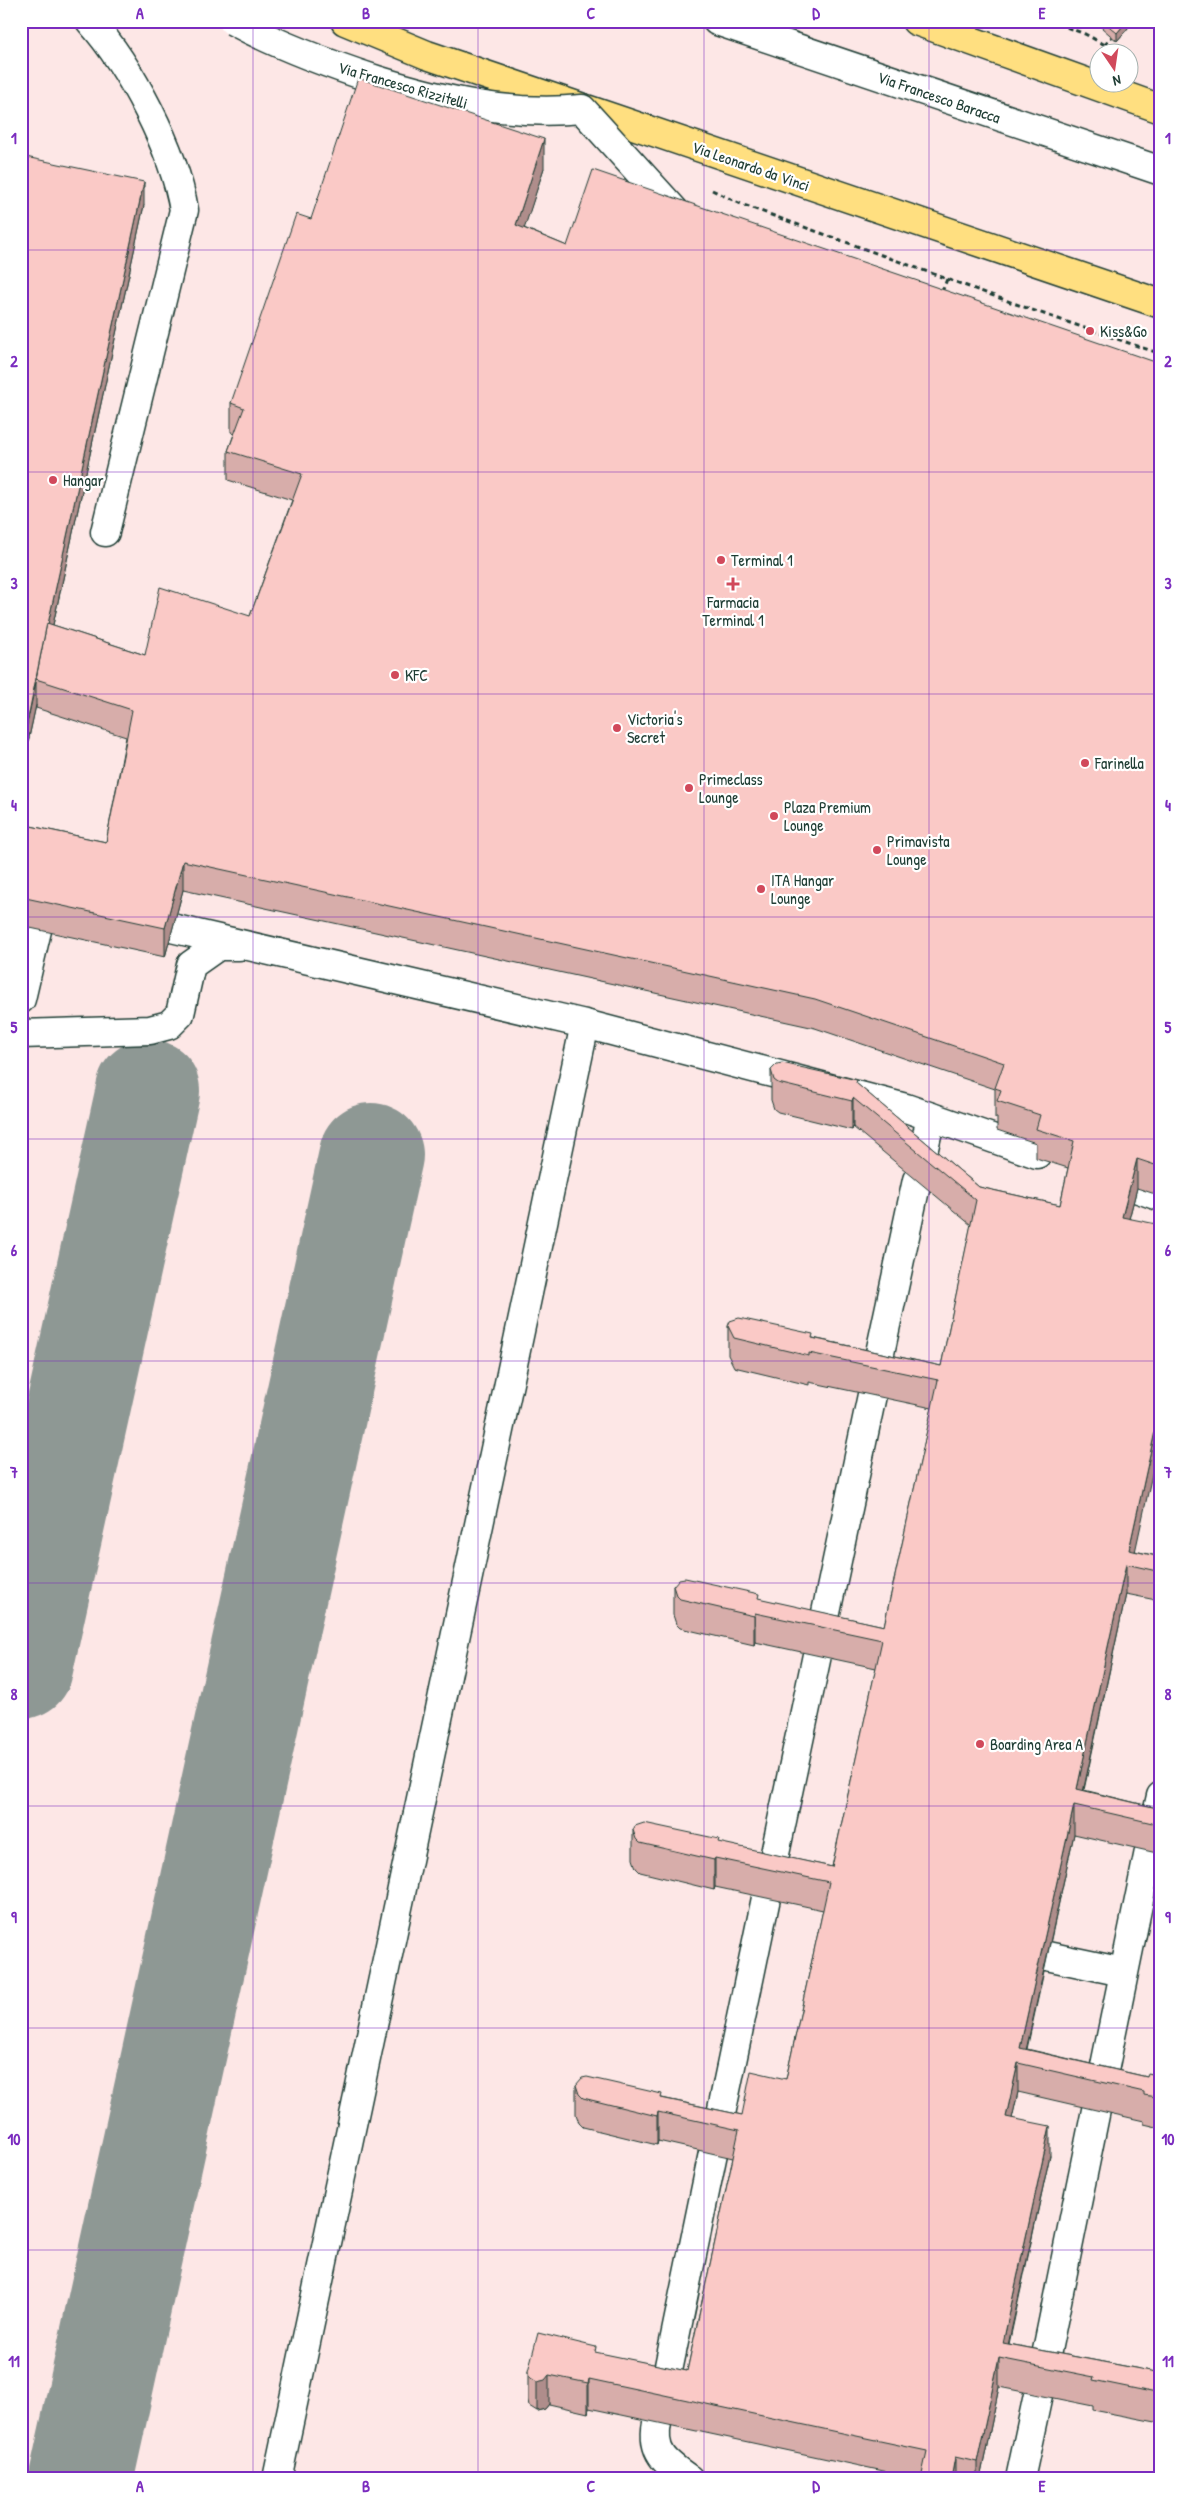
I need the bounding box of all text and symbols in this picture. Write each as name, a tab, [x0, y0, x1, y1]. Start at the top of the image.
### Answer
text: A	[136, 2, 144, 24]
text: B	[362, 2, 370, 24]
text: C	[587, 2, 596, 24]
text: D	[812, 2, 820, 24]
text: E	[1038, 2, 1046, 24]
north arrow	[1090, 42, 1140, 92]
street label: Via Francesco Rizzitelli	[336, 56, 470, 114]
street label: Via Francesco Baracca	[875, 66, 1003, 128]
text: N	[1111, 71, 1123, 91]
text: 1	[11, 127, 17, 149]
text: 1	[1165, 127, 1171, 149]
street label: Via Leonardo da Vinci	[689, 136, 813, 196]
place label: Kiss&Go	[1100, 320, 1147, 342]
marker: Kiss&Go	[1084, 325, 1096, 337]
text: 2	[10, 350, 18, 372]
text: 2	[1164, 350, 1172, 372]
place label: Hangar	[63, 469, 104, 491]
marker: Hangar	[47, 474, 59, 486]
place label: Terminal 1	[731, 549, 793, 571]
marker: Terminal 1	[715, 554, 727, 566]
text: 3	[10, 572, 18, 594]
text: 3	[1164, 572, 1172, 594]
marker: Farmacia Terminal 1	[727, 578, 739, 590]
place label: Farmacia Terminal 1	[702, 591, 764, 631]
place label: KFC	[405, 664, 428, 686]
marker: KFC	[389, 669, 401, 681]
place label: Victoria's Secret	[627, 708, 683, 748]
marker: Victoria's Secret	[611, 722, 623, 734]
place label: Farinella	[1094, 752, 1144, 774]
marker: Farinella	[1079, 757, 1091, 769]
place label: Primeclass Lounge	[699, 768, 763, 808]
marker: Primeclass Lounge	[683, 782, 695, 794]
text: 4	[11, 794, 17, 816]
text: 4	[1165, 794, 1171, 816]
place label: Plaza Premium Lounge	[784, 796, 871, 836]
marker: Plaza Premium Lounge	[768, 810, 780, 822]
place label: Primavista Lounge	[887, 830, 950, 870]
marker: Primavista Lounge	[871, 844, 883, 856]
place label: ITA Hangar Lounge	[771, 869, 834, 909]
marker: ITA Hangar Lounge	[755, 883, 767, 895]
text: 5	[11, 1016, 18, 1038]
text: 5	[1165, 1016, 1172, 1038]
text: 6	[11, 1239, 18, 1261]
text: 6	[1165, 1239, 1172, 1261]
text: 7	[9, 1461, 18, 1483]
text: 7	[1163, 1461, 1172, 1483]
text: 8	[11, 1683, 18, 1705]
text: 8	[1165, 1683, 1172, 1705]
place label: Boarding Area A	[990, 1733, 1083, 1755]
marker: Boarding Area A	[974, 1738, 986, 1750]
text: 9	[11, 1906, 17, 1928]
text: 9	[1165, 1906, 1171, 1928]
text: 10	[8, 2128, 20, 2150]
text: 10	[1162, 2128, 1174, 2150]
text: 11	[8, 2350, 20, 2372]
text: 11	[1162, 2350, 1174, 2372]
text: A	[136, 2475, 144, 2497]
text: B	[362, 2475, 370, 2497]
text: C	[587, 2475, 596, 2497]
text: D	[812, 2475, 820, 2497]
text: E	[1038, 2475, 1046, 2497]

